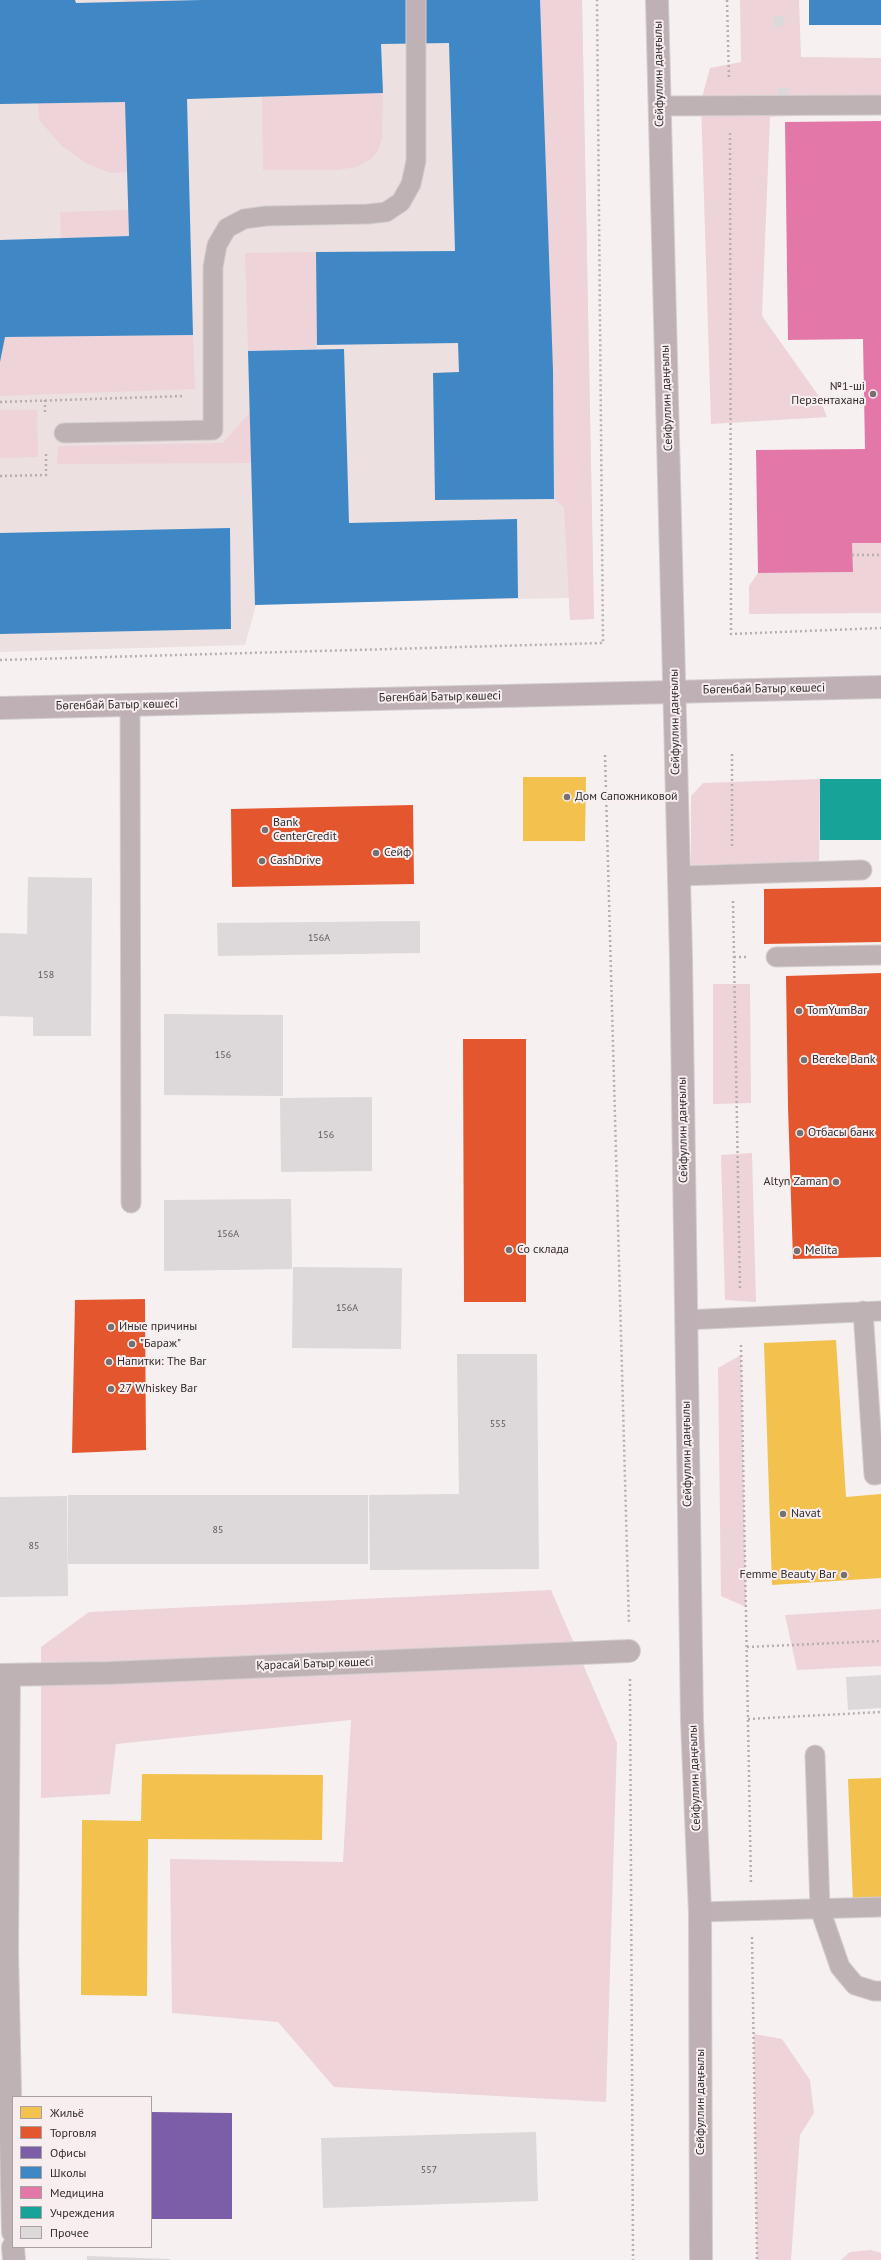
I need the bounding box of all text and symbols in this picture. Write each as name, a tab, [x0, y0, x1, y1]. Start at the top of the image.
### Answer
street label: Сейфуллин даңғылы	[651, 21, 667, 127]
street label: Сейфуллин даңғылы	[658, 345, 676, 451]
place label: №1-ші Перзентахана	[791, 380, 865, 408]
marker: №1-ші Перзентахана	[868, 389, 878, 399]
street label: Сейфуллин даңғылы	[667, 669, 683, 775]
street label: Бөгенбай Батыр көшесі	[703, 681, 825, 697]
street label: Бөгенбай Батыр көшесі	[379, 689, 501, 705]
street label: Бөгенбай Батыр көшесі	[56, 697, 178, 713]
place label: Дом Сапожниковой	[575, 790, 678, 804]
marker: Дом Сапожниковой	[562, 792, 572, 802]
place label: Bank CenterCredit	[273, 816, 337, 844]
marker: Bank CenterCredit	[260, 825, 270, 835]
place label: Сейф	[384, 846, 411, 860]
marker: Сейф	[371, 848, 381, 858]
place label: CashDrive	[270, 854, 321, 868]
marker: CashDrive	[257, 856, 267, 866]
house number: 156А	[308, 932, 330, 944]
house number: 158	[38, 969, 54, 981]
place label: TomYumBar	[807, 1004, 867, 1018]
marker: TomYumBar	[794, 1006, 804, 1016]
house number: 156	[215, 1049, 231, 1061]
place label: Bereke Bank	[812, 1053, 875, 1067]
marker: Bereke Bank	[799, 1055, 809, 1065]
street label: Сейфуллин даңғылы	[675, 1077, 691, 1183]
place label: Отбасы банк	[808, 1126, 875, 1140]
marker: Отбасы банк	[795, 1128, 805, 1138]
house number: 156	[318, 1129, 334, 1141]
place label: Altyn Zaman	[764, 1175, 828, 1189]
marker: Altyn Zaman	[831, 1177, 841, 1187]
house number: 156А	[217, 1228, 239, 1240]
place label: Со склада	[517, 1243, 569, 1257]
place label: Melita	[805, 1244, 837, 1258]
marker: Со склада	[504, 1245, 514, 1255]
marker: Melita	[792, 1246, 802, 1256]
house number: 156А	[336, 1302, 358, 1314]
place label: Иные причины	[119, 1320, 197, 1334]
marker: Иные причины	[106, 1322, 116, 1332]
place label: "Бараж"	[140, 1337, 181, 1351]
marker: "Бараж"	[127, 1339, 137, 1349]
place label: Напитки: The Bar	[117, 1355, 206, 1369]
marker: Напитки: The Bar	[104, 1357, 114, 1367]
place label: 27 Whiskey Bar	[119, 1382, 197, 1396]
marker: 27 Whiskey Bar	[106, 1384, 116, 1394]
street label: Сейфуллин даңғылы	[679, 1401, 695, 1507]
house number: 555	[490, 1418, 506, 1430]
place label: Navat	[791, 1507, 821, 1521]
marker: Navat	[778, 1509, 788, 1519]
house number: 85	[213, 1524, 223, 1536]
house number: 85	[29, 1540, 39, 1552]
place label: Femme Beauty Bar	[739, 1568, 836, 1582]
marker: Femme Beauty Bar	[839, 1570, 849, 1580]
street label: Қарасай Батыр көшесі	[256, 1655, 374, 1673]
street label: Сейфуллин даңғылы	[686, 1725, 704, 1831]
street label: Сейфуллин даңғылы	[694, 2049, 708, 2155]
legend	[12, 2096, 152, 2248]
text: Жильё	[50, 2105, 84, 2120]
text: Торговля	[50, 2125, 96, 2140]
text: Офисы	[50, 2145, 86, 2160]
house number: 557	[421, 2164, 437, 2176]
text: Школы	[50, 2165, 86, 2180]
text: Медицина	[50, 2185, 104, 2200]
text: Учреждения	[50, 2205, 114, 2220]
text: Прочее	[50, 2225, 89, 2240]

